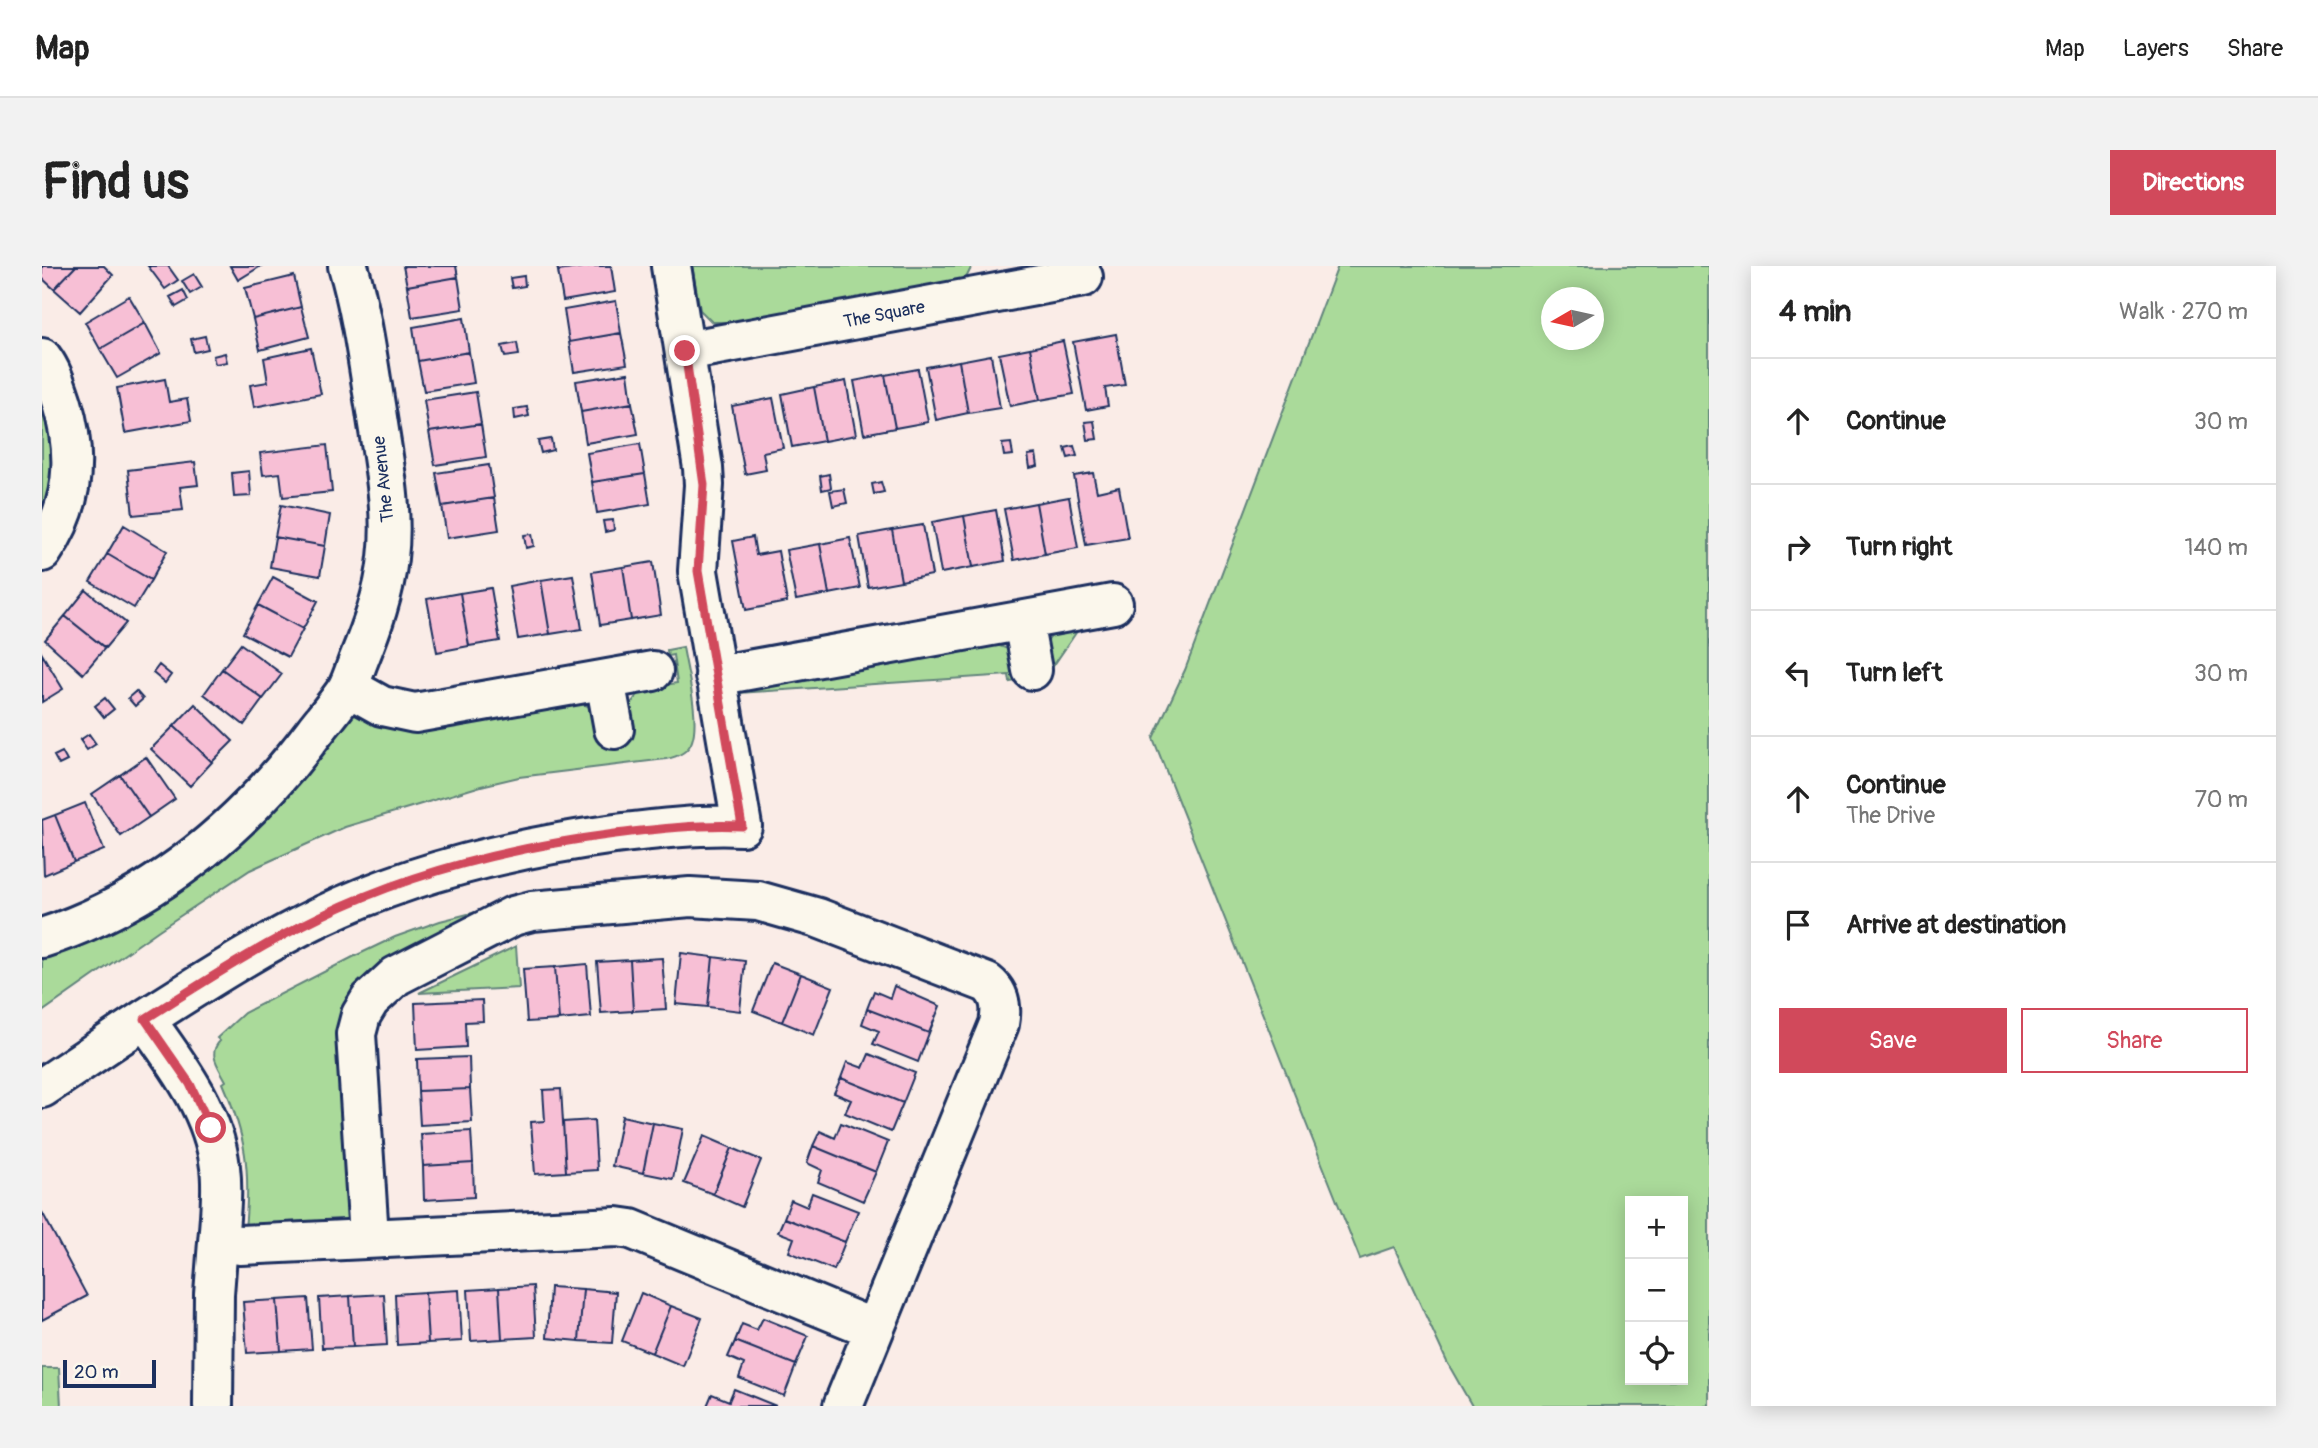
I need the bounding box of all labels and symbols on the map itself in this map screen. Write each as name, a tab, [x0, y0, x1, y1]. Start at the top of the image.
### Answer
north arrow	[1541, 287, 1604, 350]
street label: The Square	[841, 295, 927, 334]
route end	[669, 335, 700, 366]
street label: The Avenue	[368, 435, 399, 523]
route start	[195, 1112, 226, 1143]
scale bar	[63, 1357, 156, 1389]

